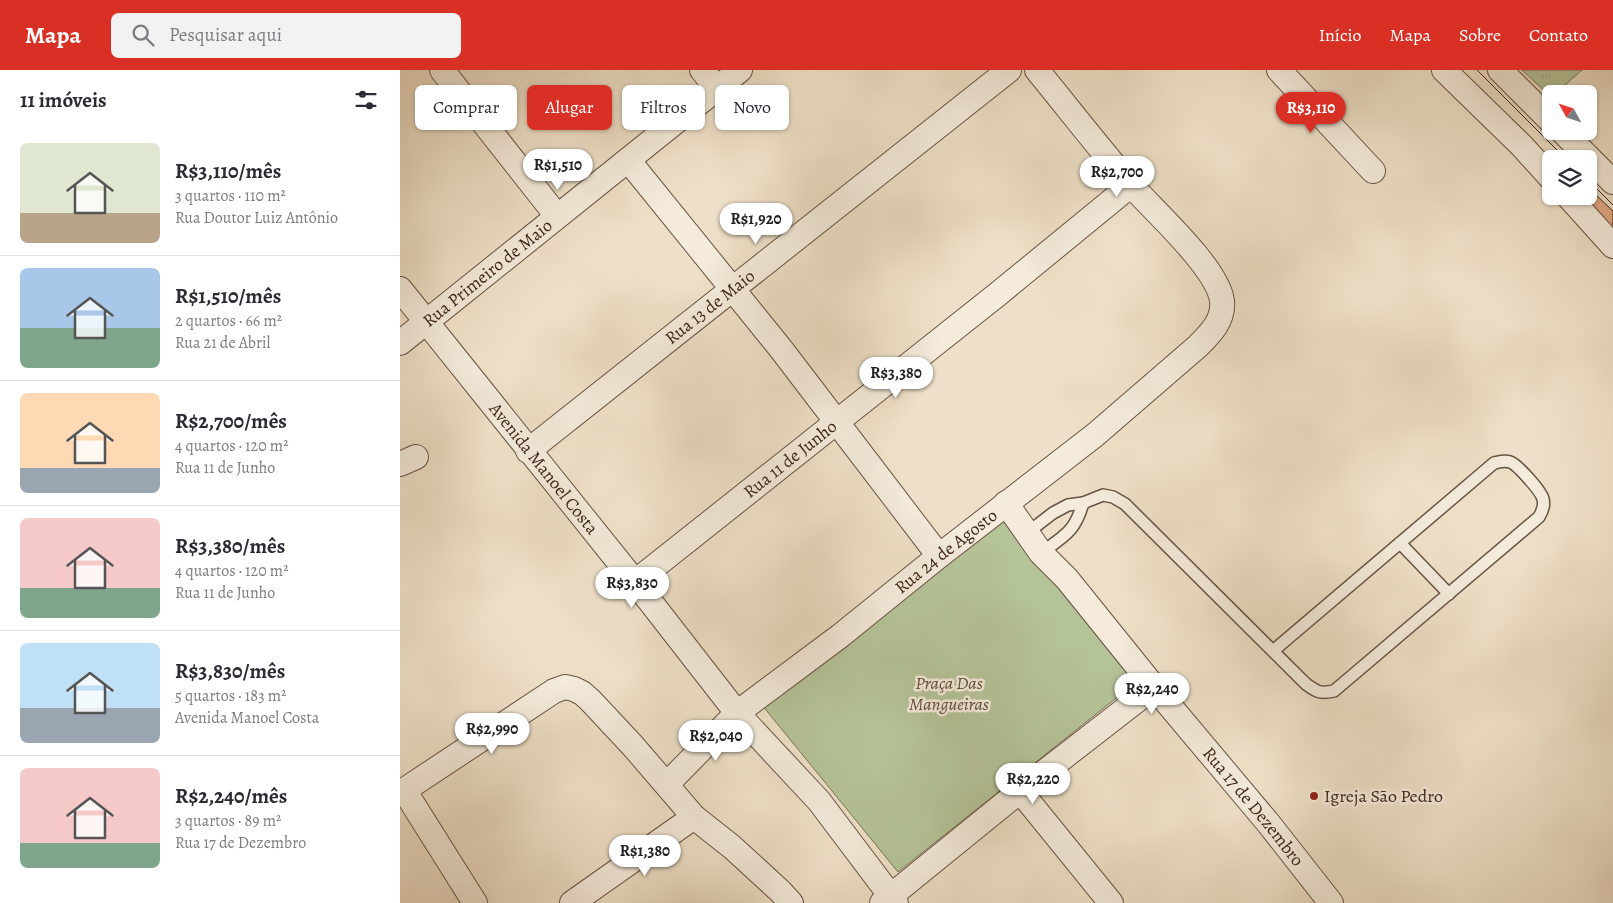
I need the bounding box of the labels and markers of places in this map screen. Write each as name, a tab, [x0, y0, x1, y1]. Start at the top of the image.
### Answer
pin: R$3,110	[1265, 92, 1357, 134]
pin: R$1,510	[512, 148, 604, 191]
pin: R$2,700	[1071, 156, 1163, 198]
pin: R$1,920	[710, 202, 802, 245]
pin: R$3,380	[850, 356, 942, 399]
pin: R$3,830	[586, 566, 678, 609]
pin: R$2,240	[1106, 672, 1198, 715]
pin: R$2,990	[446, 712, 538, 755]
pin: R$2,040	[670, 720, 762, 762]
pin: R$2,220	[987, 762, 1079, 805]
place label: Igreja São Pedro	[1324, 784, 1443, 808]
marker: Igreja São Pedro	[1308, 790, 1320, 802]
pin: R$1,380	[599, 834, 691, 877]

